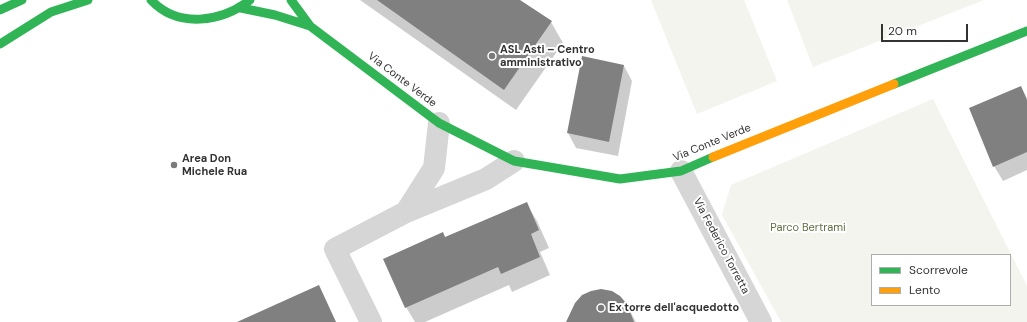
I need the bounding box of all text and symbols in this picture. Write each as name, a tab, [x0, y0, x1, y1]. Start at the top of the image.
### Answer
scale bar	[883, 16, 970, 42]
text: 20 m	[888, 23, 917, 39]
place label: ASL Asti – Centro amministrativo	[500, 43, 595, 69]
street label: Via Conte Verde	[365, 50, 439, 110]
marker: ASL Asti – Centro amministrativo	[487, 51, 497, 61]
street label: Via Conte Verde	[671, 121, 753, 165]
place label: Area Don Michele Rua	[182, 152, 247, 178]
marker: Area Don Michele Rua	[169, 160, 179, 170]
street label: Via Federico Torretta	[690, 196, 752, 296]
park label: Parco Bertrami	[770, 221, 846, 235]
legend	[871, 254, 1011, 306]
text: Scorrevole	[909, 262, 968, 278]
text: Lento	[909, 282, 940, 298]
place label: Ex torre dell'acquedotto	[609, 301, 739, 315]
marker: Ex torre dell'acquedotto	[596, 303, 606, 313]

